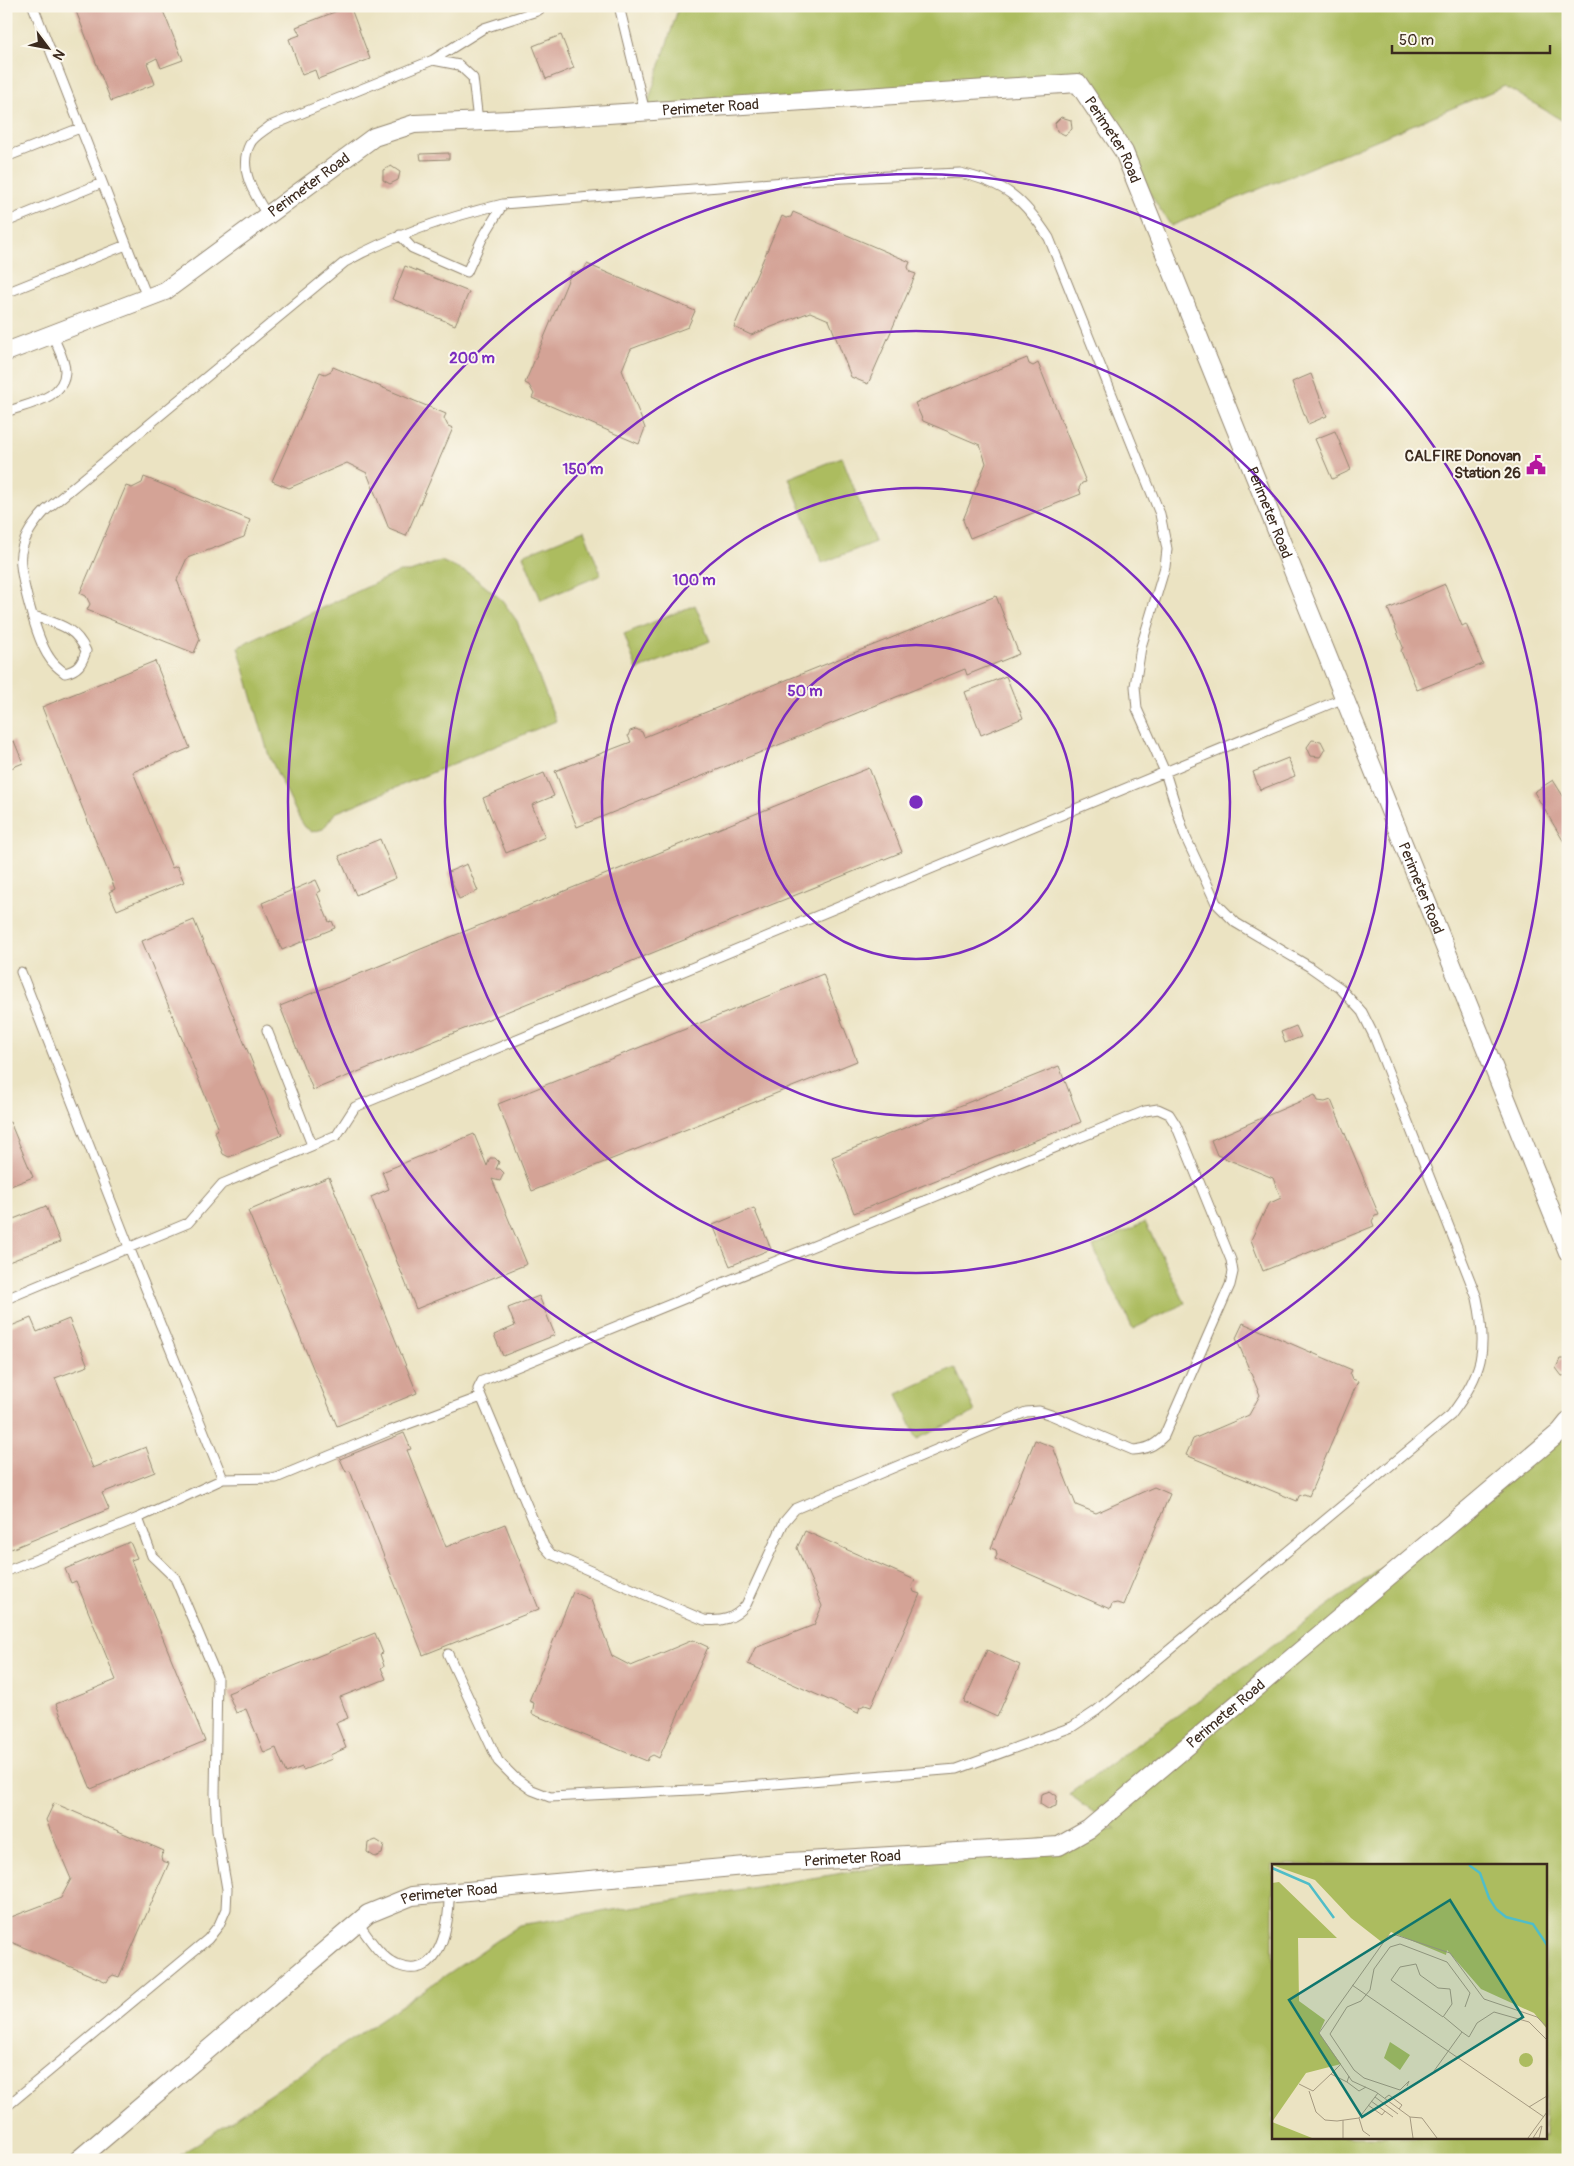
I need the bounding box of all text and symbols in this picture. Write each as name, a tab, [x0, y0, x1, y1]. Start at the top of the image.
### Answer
north arrow	[22, 22, 72, 72]
scale bar	[1392, 22, 1549, 54]
text: 50 m	[1399, 31, 1434, 50]
text: N	[49, 46, 68, 63]
street label: Perimeter Road	[1080, 93, 1144, 186]
street label: Perimeter Road	[661, 95, 760, 120]
street label: Perimeter Road	[264, 149, 354, 222]
text: 200 m	[449, 349, 495, 368]
place label: CALFIRE Donovan Station 26	[1405, 447, 1522, 483]
public building icon: CALFIRE Donovan Station 26	[1525, 454, 1547, 476]
text: 150 m	[563, 460, 603, 479]
street label: Perimeter Road	[1242, 464, 1296, 561]
text: 100 m	[673, 571, 715, 590]
text: 50 m	[788, 682, 822, 701]
centre of rings	[907, 793, 925, 811]
street label: Perimeter Road	[1394, 840, 1448, 937]
street label: Perimeter Road	[1183, 1676, 1269, 1753]
street label: Perimeter Road	[803, 1846, 902, 1871]
inset map	[1272, 1864, 1546, 2138]
street label: Perimeter Road	[398, 1879, 498, 1910]

